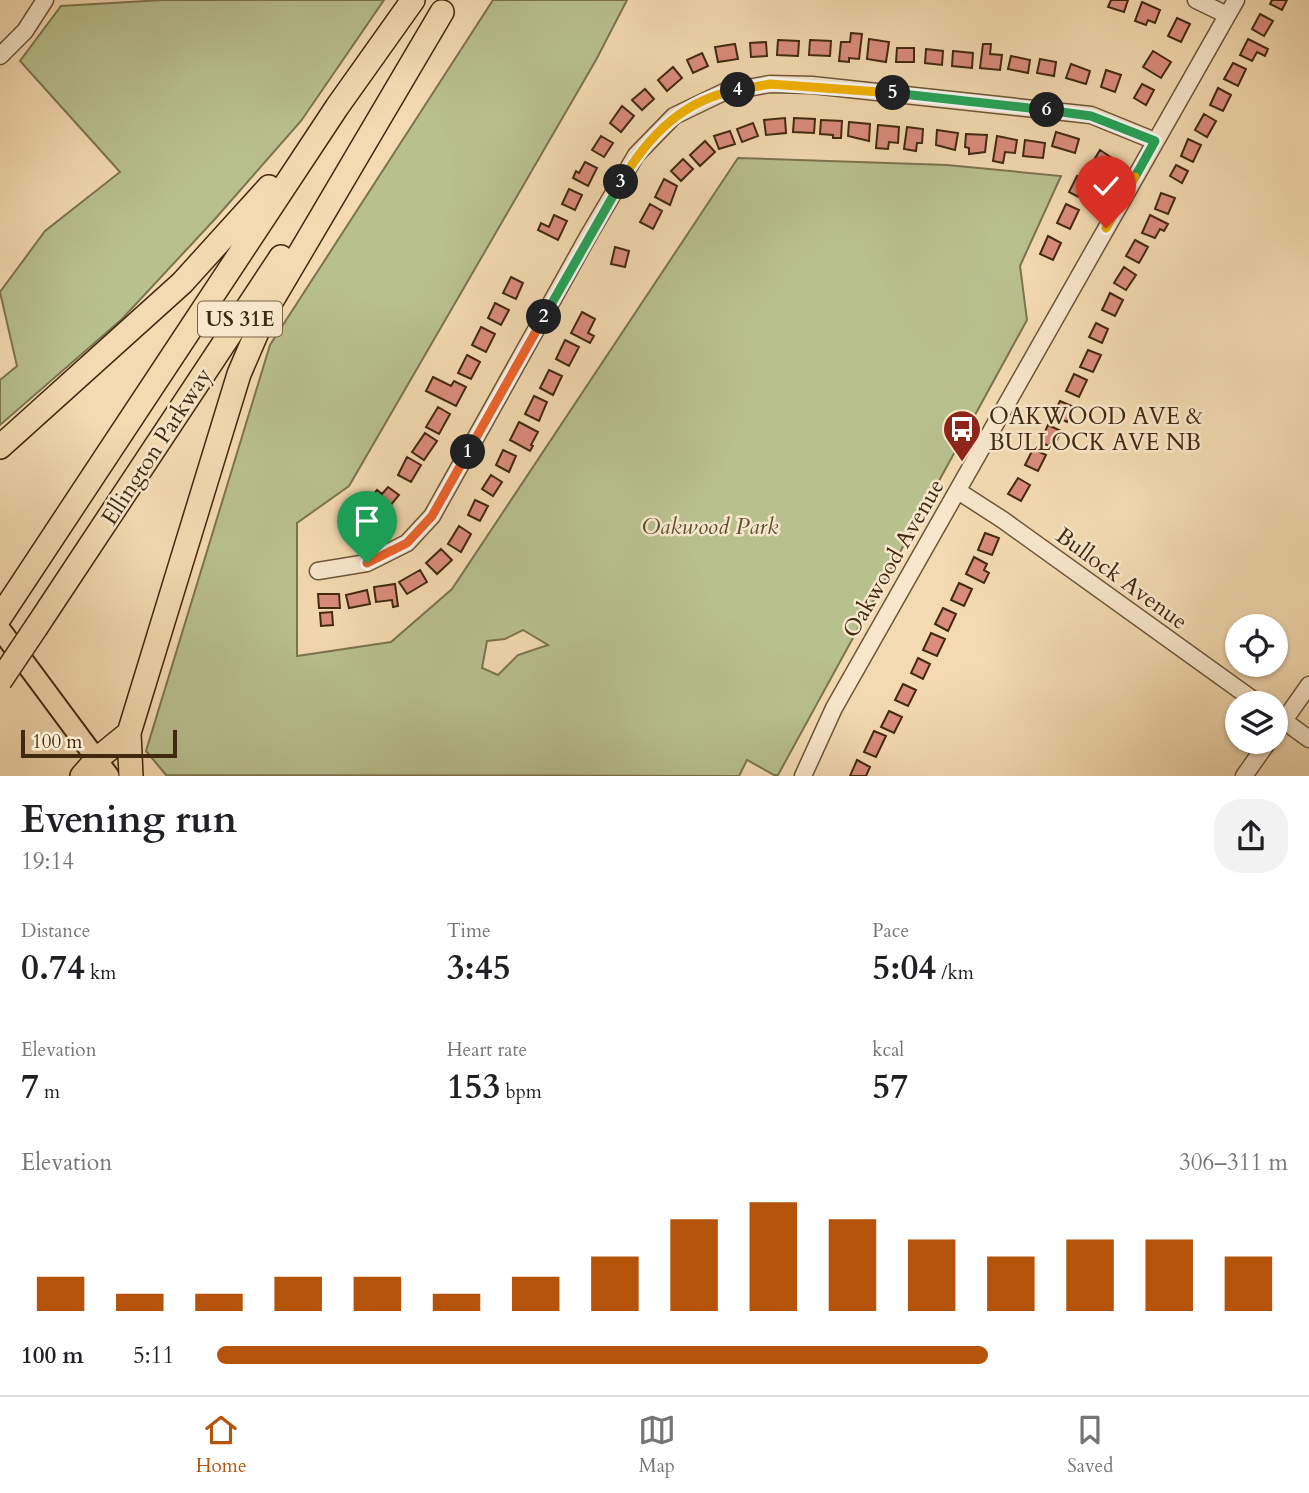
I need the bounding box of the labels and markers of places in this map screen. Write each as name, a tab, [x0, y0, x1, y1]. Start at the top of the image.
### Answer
pin: 4	[720, 72, 756, 108]
pin: 5	[876, 76, 910, 110]
pin: 6	[1030, 92, 1064, 128]
pin	[1076, 156, 1136, 228]
pin: 3	[604, 164, 638, 200]
pin: 2	[526, 300, 562, 334]
place label: OAKWOOD AVE & BULLOCK AVE NB	[989, 401, 1203, 458]
bus stop icon: OAKWOOD AVE & BULLOCK AVE NB	[941, 408, 983, 463]
pin: 1	[450, 434, 486, 470]
pin	[337, 491, 397, 563]

